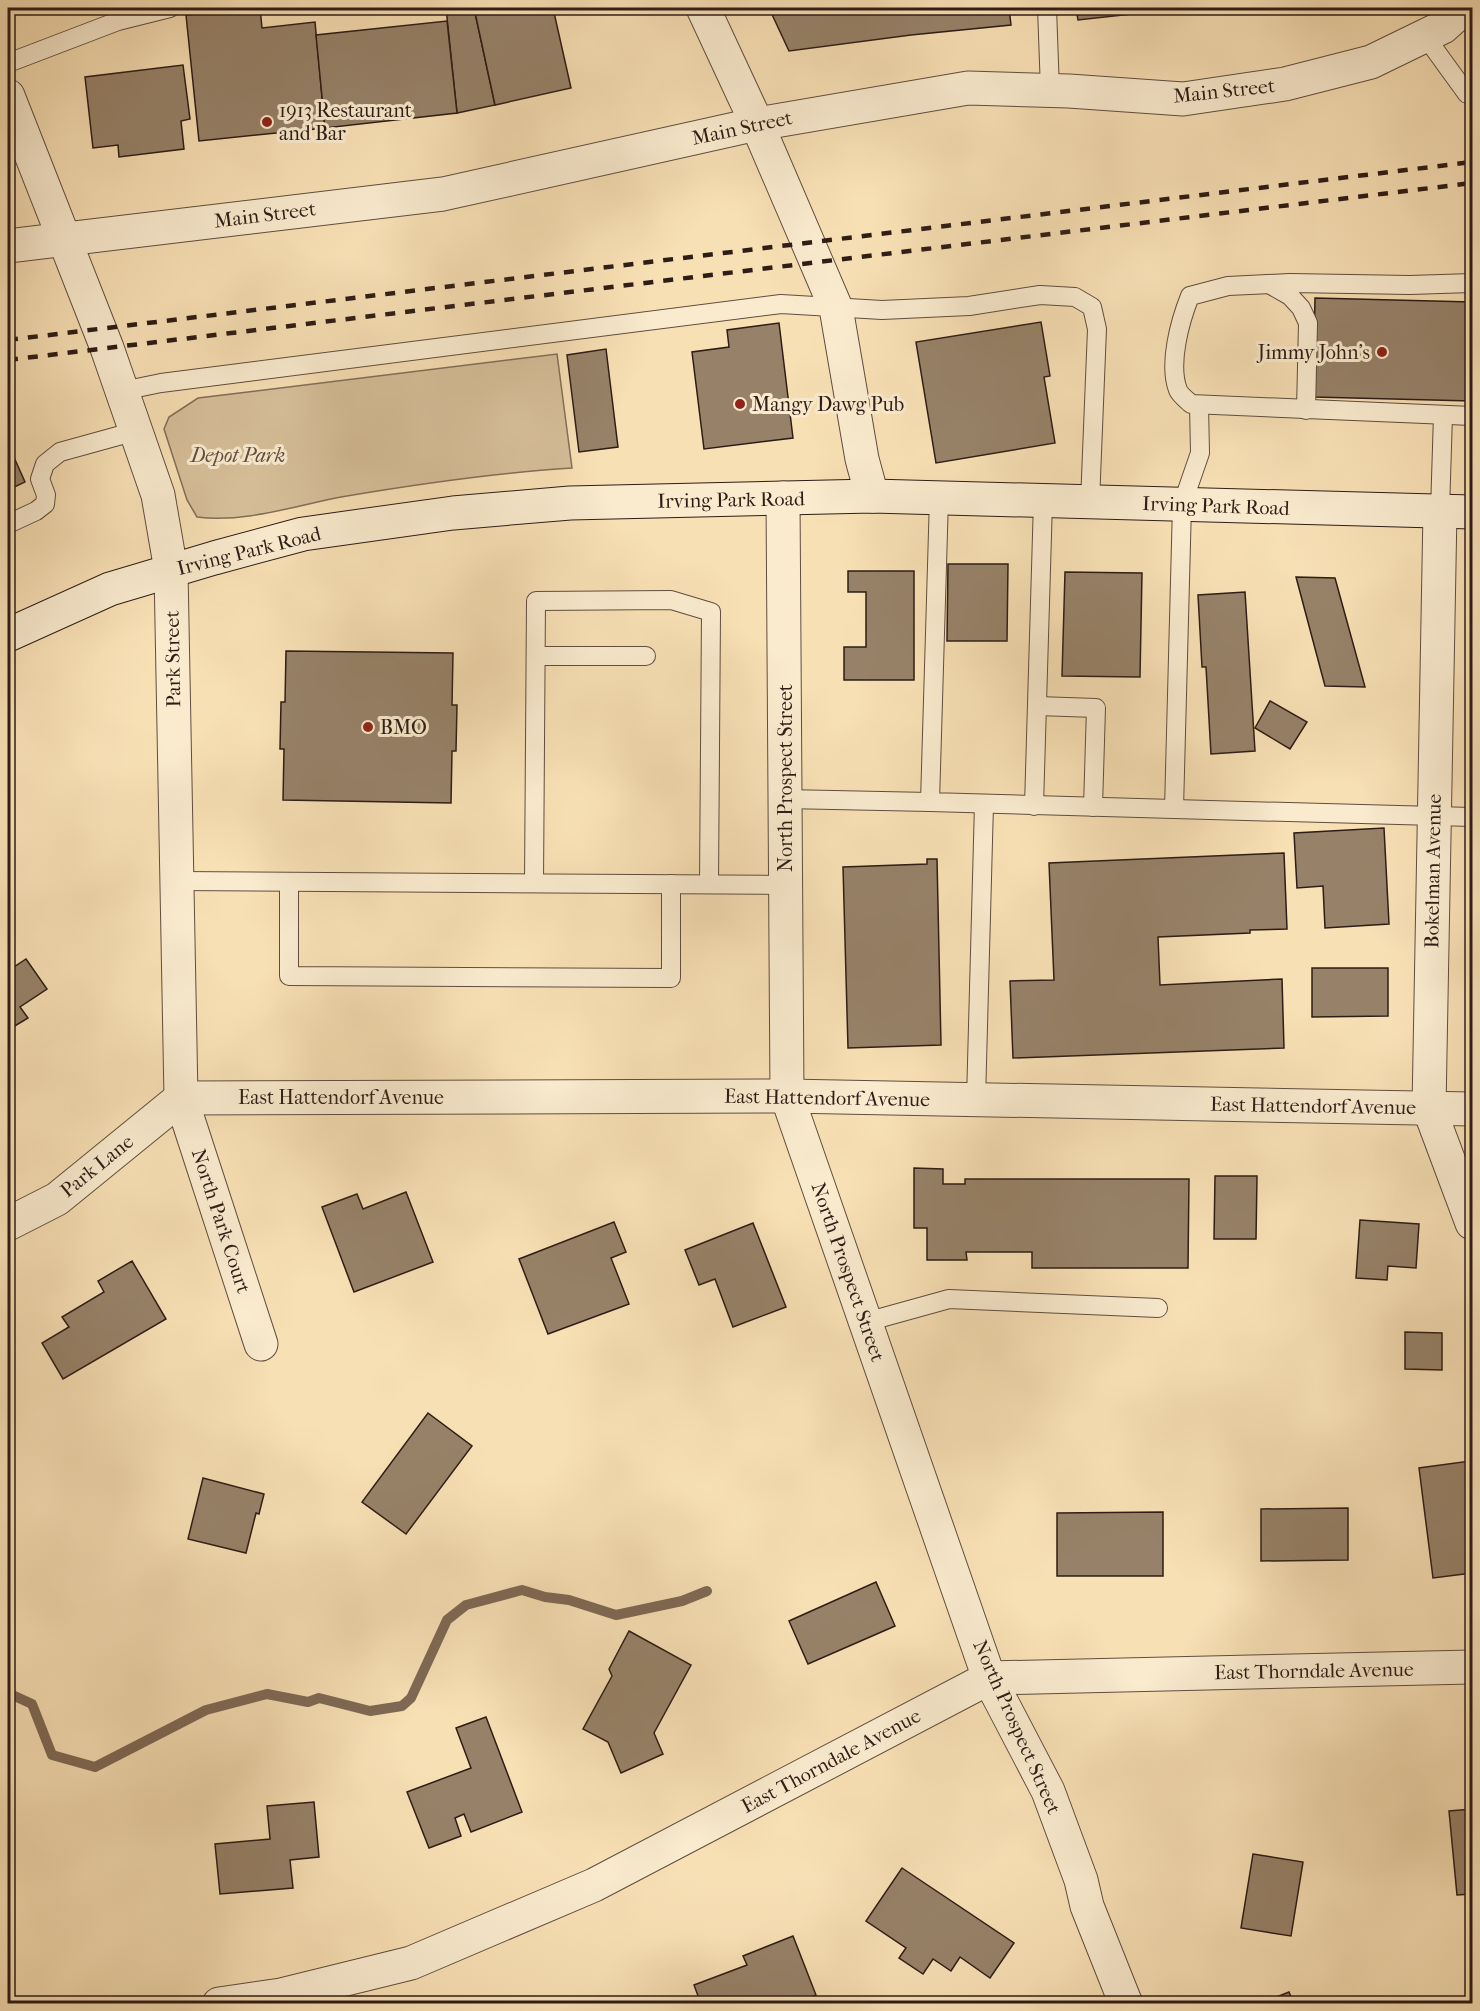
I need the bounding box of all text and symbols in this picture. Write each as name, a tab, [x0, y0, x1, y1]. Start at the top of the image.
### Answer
street label: Main Street	[1172, 74, 1276, 108]
place label: 1913 Restaurant and Bar	[279, 99, 412, 145]
street label: Main Street	[690, 106, 794, 150]
marker: 1913 Restaurant and Bar	[260, 115, 274, 129]
street label: Main Street	[213, 197, 317, 233]
place label: Jimmy John's	[1256, 341, 1370, 364]
marker: Jimmy John's	[1375, 345, 1389, 359]
place label: Mangy Dawg Pub	[752, 393, 904, 416]
marker: Mangy Dawg Pub	[733, 397, 747, 411]
park label: Depot Park	[189, 444, 285, 467]
street label: Irving Park Road	[657, 487, 806, 513]
street label: Irving Park Road	[1142, 492, 1291, 520]
street label: Irving Park Road	[175, 522, 324, 580]
street label: Park Street	[161, 610, 185, 708]
street label: North Prospect Street	[774, 684, 797, 872]
place label: BMO	[380, 716, 427, 739]
marker: BMO	[361, 720, 375, 734]
street label: Bokelman Avenue	[1420, 793, 1446, 949]
street label: East Hattendorf Avenue	[724, 1085, 930, 1111]
street label: East Hattendorf Avenue	[238, 1086, 444, 1109]
street label: East Hattendorf Avenue	[1210, 1093, 1416, 1119]
street label: Park Lane	[56, 1130, 138, 1202]
street label: North Park Court	[187, 1146, 255, 1296]
street label: North Prospect Street	[807, 1179, 889, 1365]
street label: North Prospect Street	[968, 1637, 1066, 1817]
street label: East Thorndale Avenue	[1214, 1658, 1414, 1684]
street label: East Thorndale Avenue	[737, 1704, 925, 1818]

